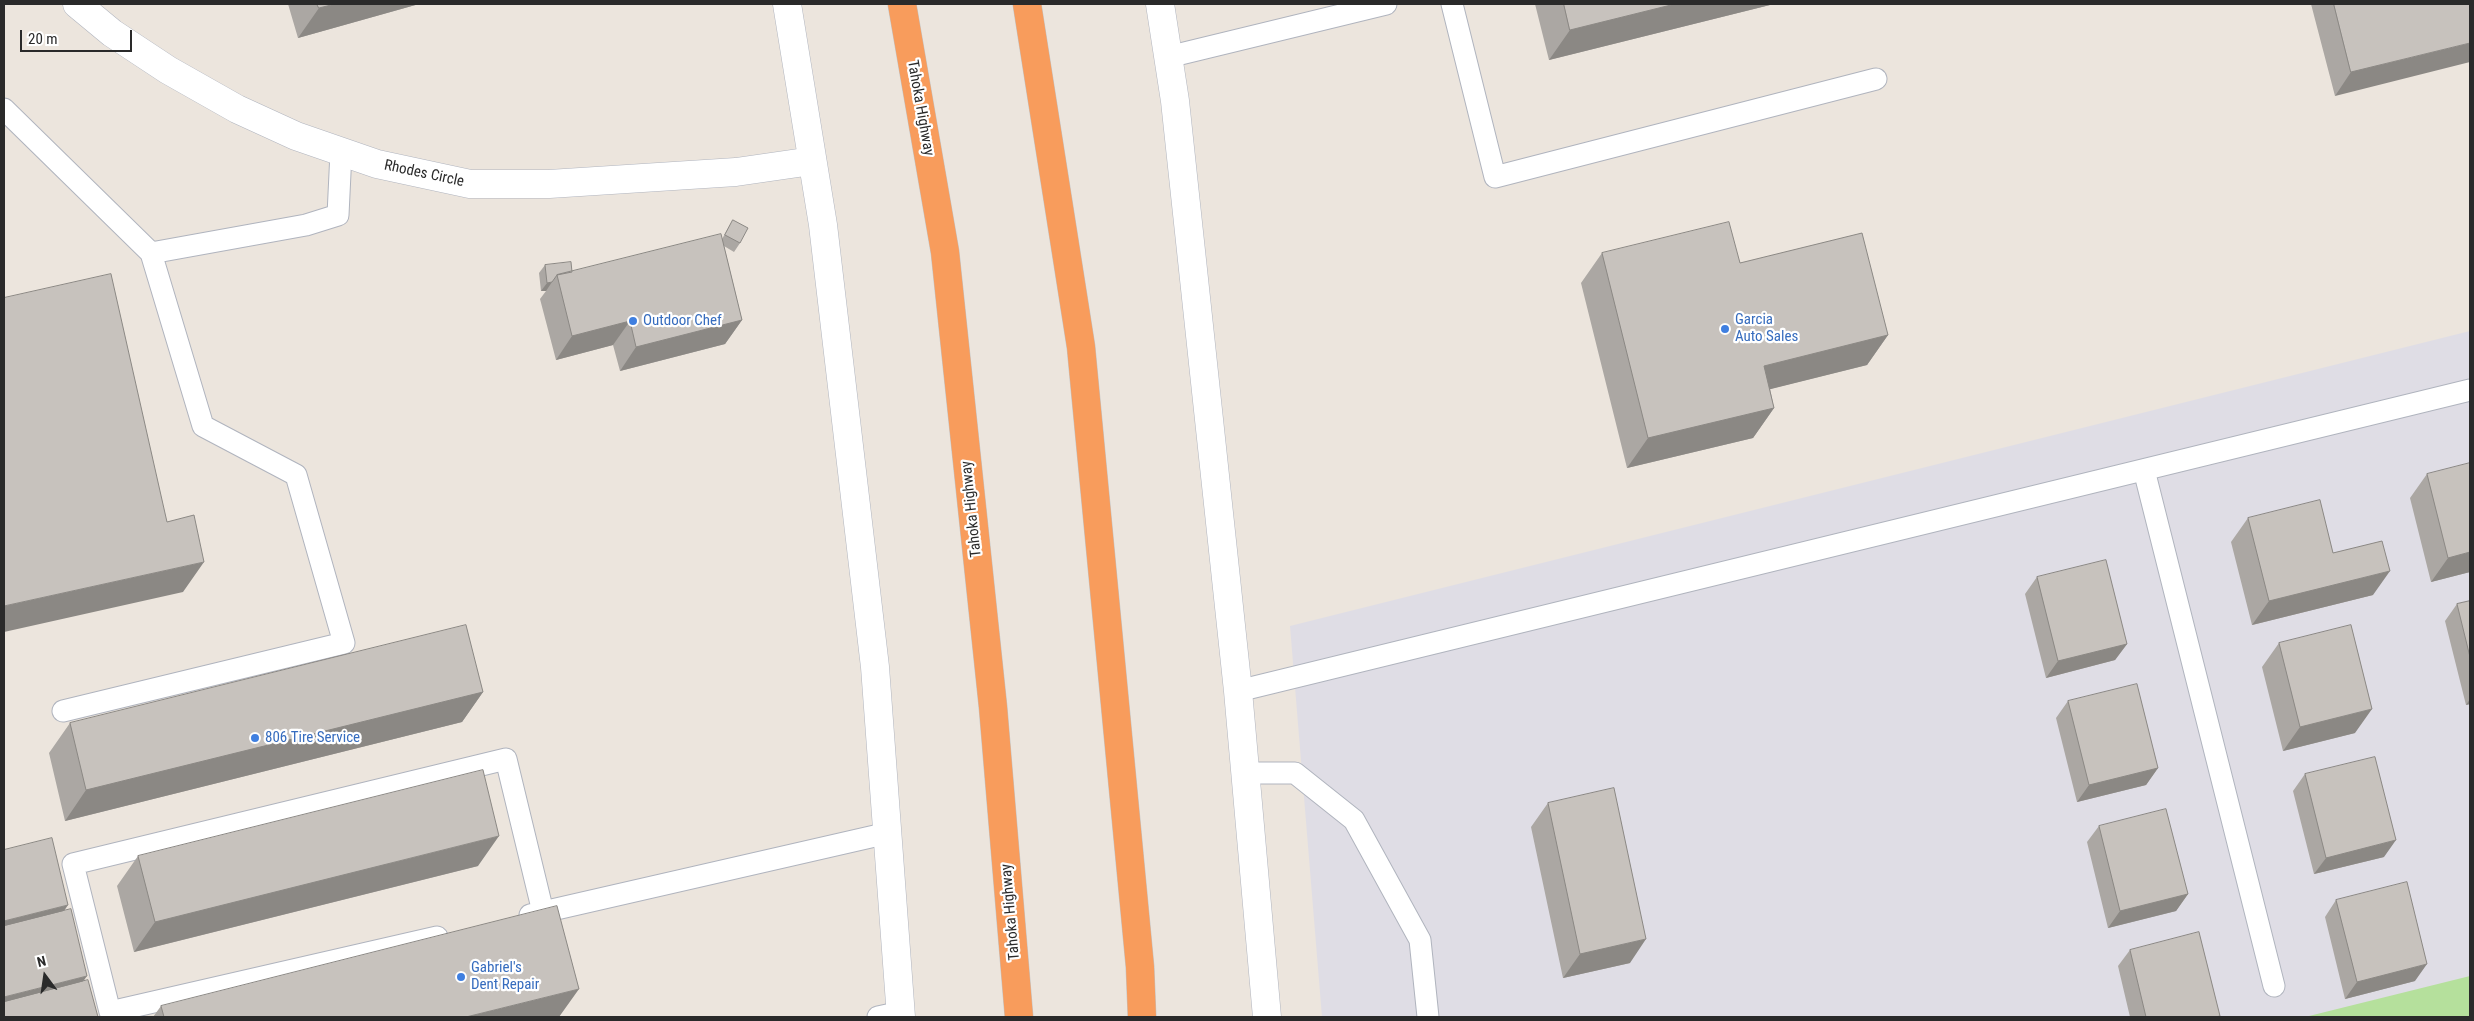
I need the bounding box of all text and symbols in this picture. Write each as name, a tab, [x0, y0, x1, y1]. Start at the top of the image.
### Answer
scale bar	[22, 20, 135, 52]
text: 20 m	[28, 30, 58, 48]
street label: Tahoka Highway	[903, 59, 937, 157]
street label: Rhodes Circle	[382, 157, 466, 191]
place label: Garcia Auto Sales	[1735, 311, 1798, 346]
place label: Outdoor Chef	[643, 312, 722, 330]
marker: Outdoor Chef	[627, 315, 639, 327]
marker: Garcia Auto Sales	[1719, 323, 1731, 335]
street label: Tahoka Highway	[958, 460, 986, 558]
place label: 806 Tire Service	[265, 729, 360, 747]
marker: 806 Tire Service	[249, 732, 261, 744]
street label: Tahoka Highway	[998, 863, 1024, 961]
north arrow	[20, 951, 70, 1001]
text: N	[35, 953, 47, 970]
place label: Gabriel's Dent Repair	[471, 959, 539, 994]
marker: Gabriel's Dent Repair	[455, 971, 467, 983]

